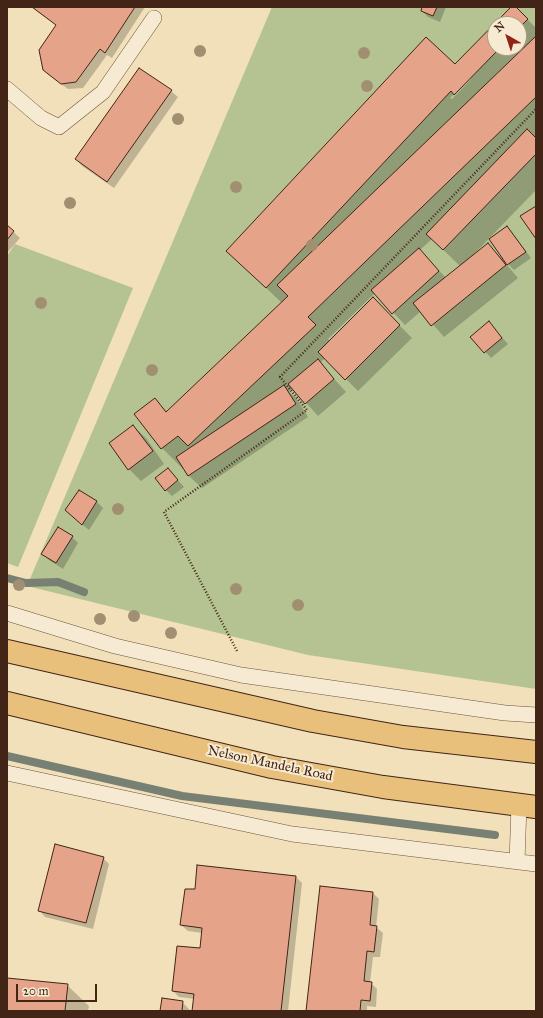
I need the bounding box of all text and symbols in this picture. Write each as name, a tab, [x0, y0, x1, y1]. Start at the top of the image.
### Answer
north arrow	[487, 16, 527, 56]
text: N	[492, 19, 507, 35]
street label: Nelson Mandela Road	[206, 743, 334, 785]
scale bar	[18, 976, 99, 1002]
text: 20 m	[23, 984, 49, 998]

